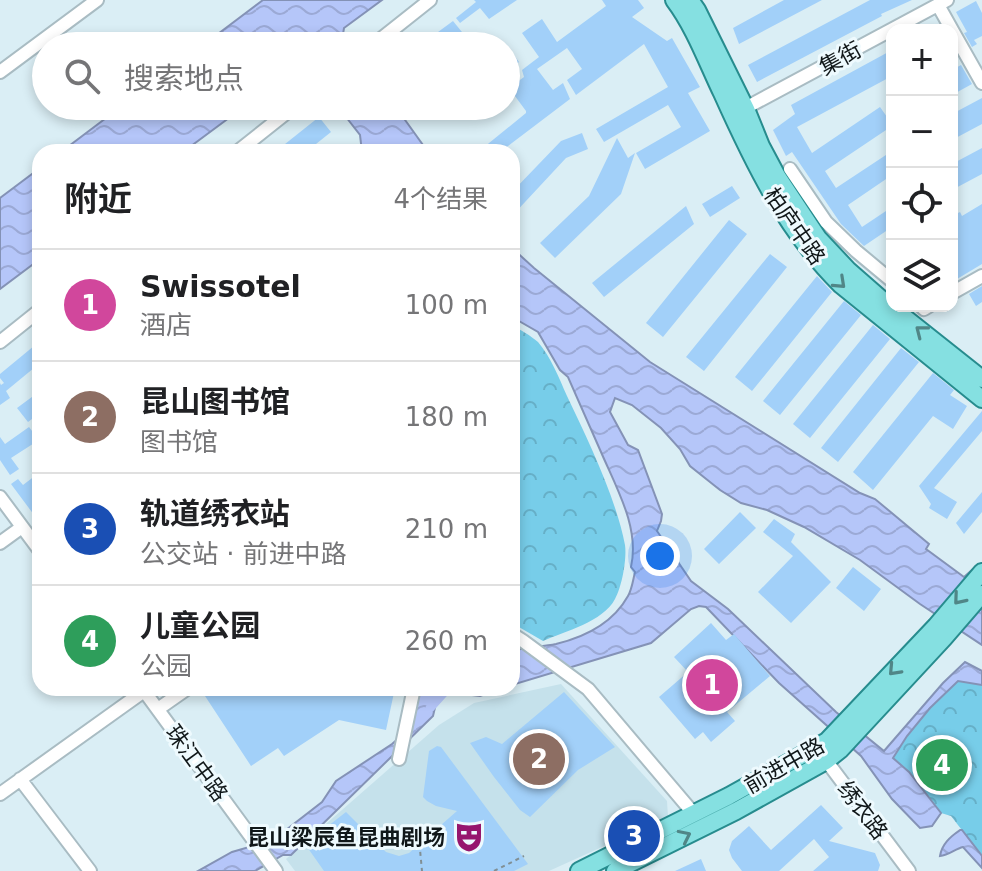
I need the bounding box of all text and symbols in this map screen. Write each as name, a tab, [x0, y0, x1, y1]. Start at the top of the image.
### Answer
map controls	[886, 24, 958, 312]
button: +	[886, 24, 958, 96]
search box	[32, 32, 520, 120]
street label: 集街	[815, 37, 866, 80]
icon: search	[60, 54, 104, 98]
text: 搜索地点	[124, 61, 244, 96]
button: −	[886, 96, 958, 168]
button: locate	[886, 168, 958, 240]
text: 附近	[64, 179, 132, 219]
street label: 柏庐中路	[759, 183, 830, 270]
text: 4个结果	[393, 184, 488, 214]
button: layers	[886, 240, 958, 312]
text: Swissotel	[140, 269, 301, 304]
one-way arrow	[831, 274, 845, 289]
text: 1	[81, 290, 99, 320]
text: 100 m	[405, 290, 488, 320]
text: 酒店	[140, 310, 192, 340]
one-way arrow	[916, 326, 930, 341]
text: 昆山图书馆	[140, 384, 290, 419]
text: 2	[81, 402, 99, 432]
text: 180 m	[405, 402, 488, 432]
text: 图书馆	[140, 427, 218, 457]
text: 轨道绣衣站	[140, 496, 290, 531]
text: 3	[81, 514, 99, 544]
text: 210 m	[405, 514, 488, 544]
your location	[640, 536, 680, 576]
text: 公交站 · 前进中路	[140, 539, 347, 569]
one-way arrow	[954, 589, 969, 604]
text: 儿童公园	[140, 608, 260, 643]
text: 4	[81, 626, 99, 656]
text: 260 m	[405, 626, 488, 656]
text: 公园	[140, 651, 192, 681]
pin: 1	[686, 655, 738, 715]
one-way arrow	[889, 661, 903, 676]
street label: 珠江中路	[161, 720, 233, 806]
pin: 2	[513, 729, 565, 789]
street label: 前进中路	[740, 733, 829, 798]
pin: 4	[916, 735, 968, 795]
street label: 绣衣路	[833, 776, 892, 844]
pin: 3	[608, 806, 660, 866]
theatre icon: 昆山梁辰鱼昆曲剧场	[452, 820, 486, 854]
place label: 昆山梁辰鱼昆曲剧场	[247, 825, 445, 850]
one-way arrow	[677, 830, 691, 846]

